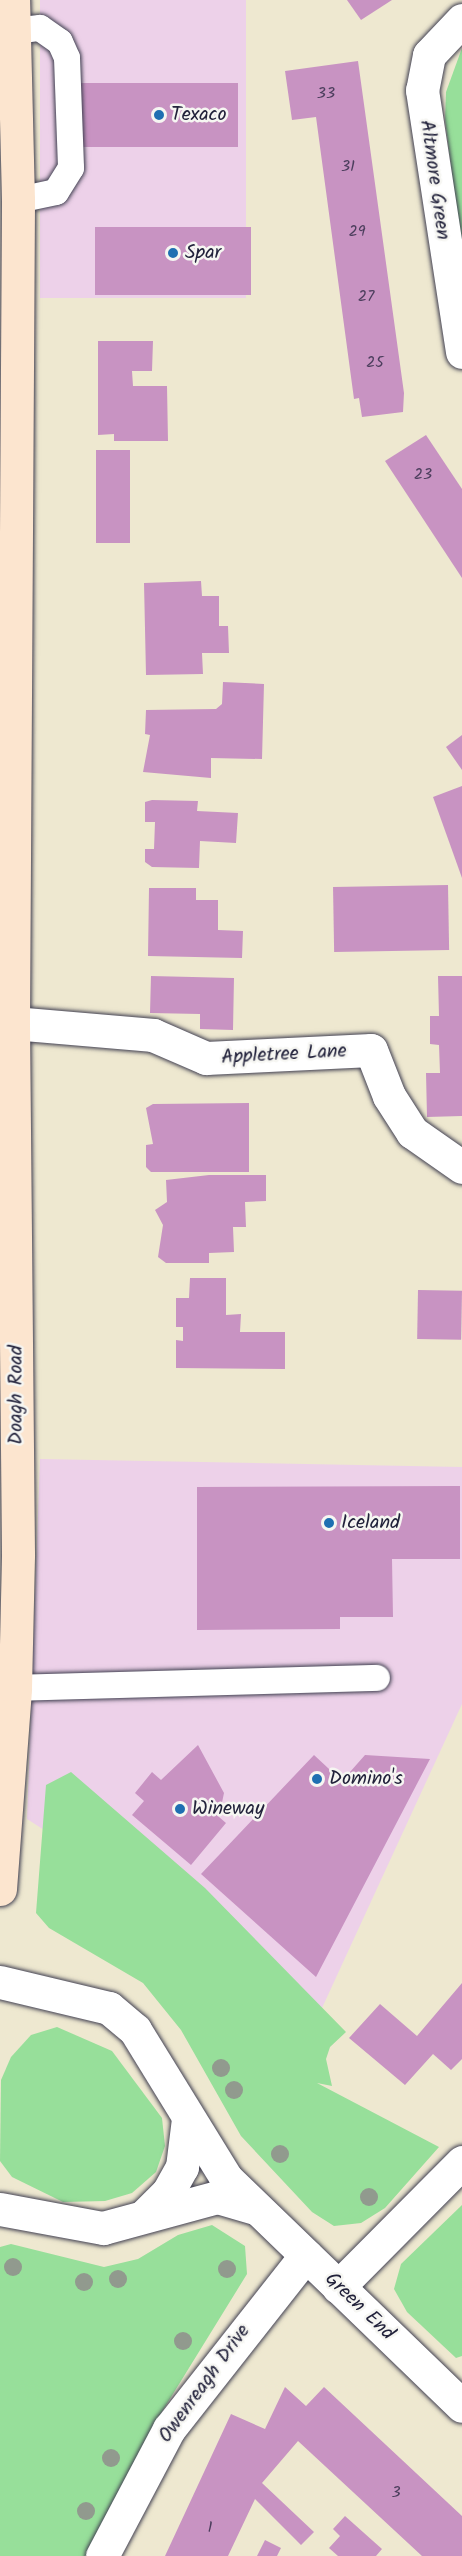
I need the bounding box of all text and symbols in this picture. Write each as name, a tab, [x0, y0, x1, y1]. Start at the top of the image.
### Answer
house number: 33	[317, 84, 335, 104]
place label: Texaco	[171, 103, 227, 127]
marker: Texaco	[152, 108, 166, 122]
street label: Altmore Green	[414, 118, 454, 242]
house number: 31	[341, 157, 355, 177]
house number: 29	[348, 222, 366, 242]
place label: Spar	[185, 241, 221, 265]
marker: Spar	[166, 246, 180, 260]
house number: 27	[358, 287, 374, 307]
house number: 25	[366, 353, 384, 373]
house number: 23	[414, 465, 432, 485]
street label: Appletree Lane	[221, 1040, 347, 1070]
street label: Doagh Road	[5, 1345, 29, 1445]
place label: Iceland	[341, 1511, 400, 1535]
marker: Iceland	[322, 1516, 336, 1530]
place label: Domino's	[329, 1767, 403, 1791]
marker: Domino's	[310, 1772, 324, 1786]
place label: Wineway	[192, 1797, 264, 1821]
marker: Wineway	[173, 1802, 187, 1816]
street label: Green End	[319, 2268, 399, 2346]
street label: Owenreagh Drive	[154, 2320, 256, 2448]
house number: 3	[391, 2483, 401, 2503]
house number: 1	[207, 2518, 213, 2538]

